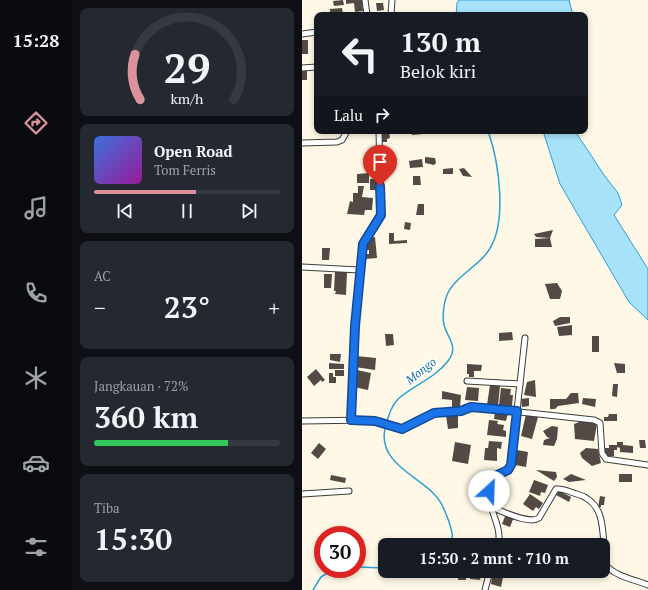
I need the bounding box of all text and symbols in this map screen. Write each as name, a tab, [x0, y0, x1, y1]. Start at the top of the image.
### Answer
text: 130 m	[400, 23, 481, 60]
text: 15:28	[13, 28, 59, 52]
icon: left	[334, 28, 386, 80]
text: 29	[163, 40, 211, 95]
text: Belok kiri	[400, 59, 476, 83]
text: km/h	[171, 89, 204, 108]
icon: right	[371, 104, 393, 126]
text: Lalu	[334, 105, 363, 125]
icon: directions	[22, 109, 50, 137]
text: Open Road	[154, 141, 233, 161]
pin	[363, 145, 397, 186]
icon: arrive	[369, 151, 391, 173]
text: Tom Ferris	[154, 161, 216, 179]
icon: music	[22, 194, 50, 222]
icon: previous	[114, 200, 136, 222]
icon: pause	[176, 200, 198, 222]
icon: next	[238, 200, 260, 222]
text: AC	[94, 267, 111, 285]
icon: phone	[22, 279, 50, 307]
text: 23°	[164, 287, 210, 327]
text: −	[94, 293, 106, 322]
text: +	[268, 293, 280, 322]
water label: Mongo	[401, 354, 439, 388]
icon: climate	[22, 364, 50, 392]
text: Jangkauan · 72%	[94, 377, 188, 395]
text: 360 km	[94, 397, 198, 437]
icon: car	[22, 449, 50, 477]
position arrow	[468, 470, 510, 512]
text: Tiba	[94, 499, 120, 517]
text: 15:30	[94, 519, 172, 559]
speed limit sign: 30	[314, 526, 366, 578]
icon: filters	[22, 533, 50, 561]
text: 15:30 · 2 mnt · 710 m	[419, 548, 569, 568]

